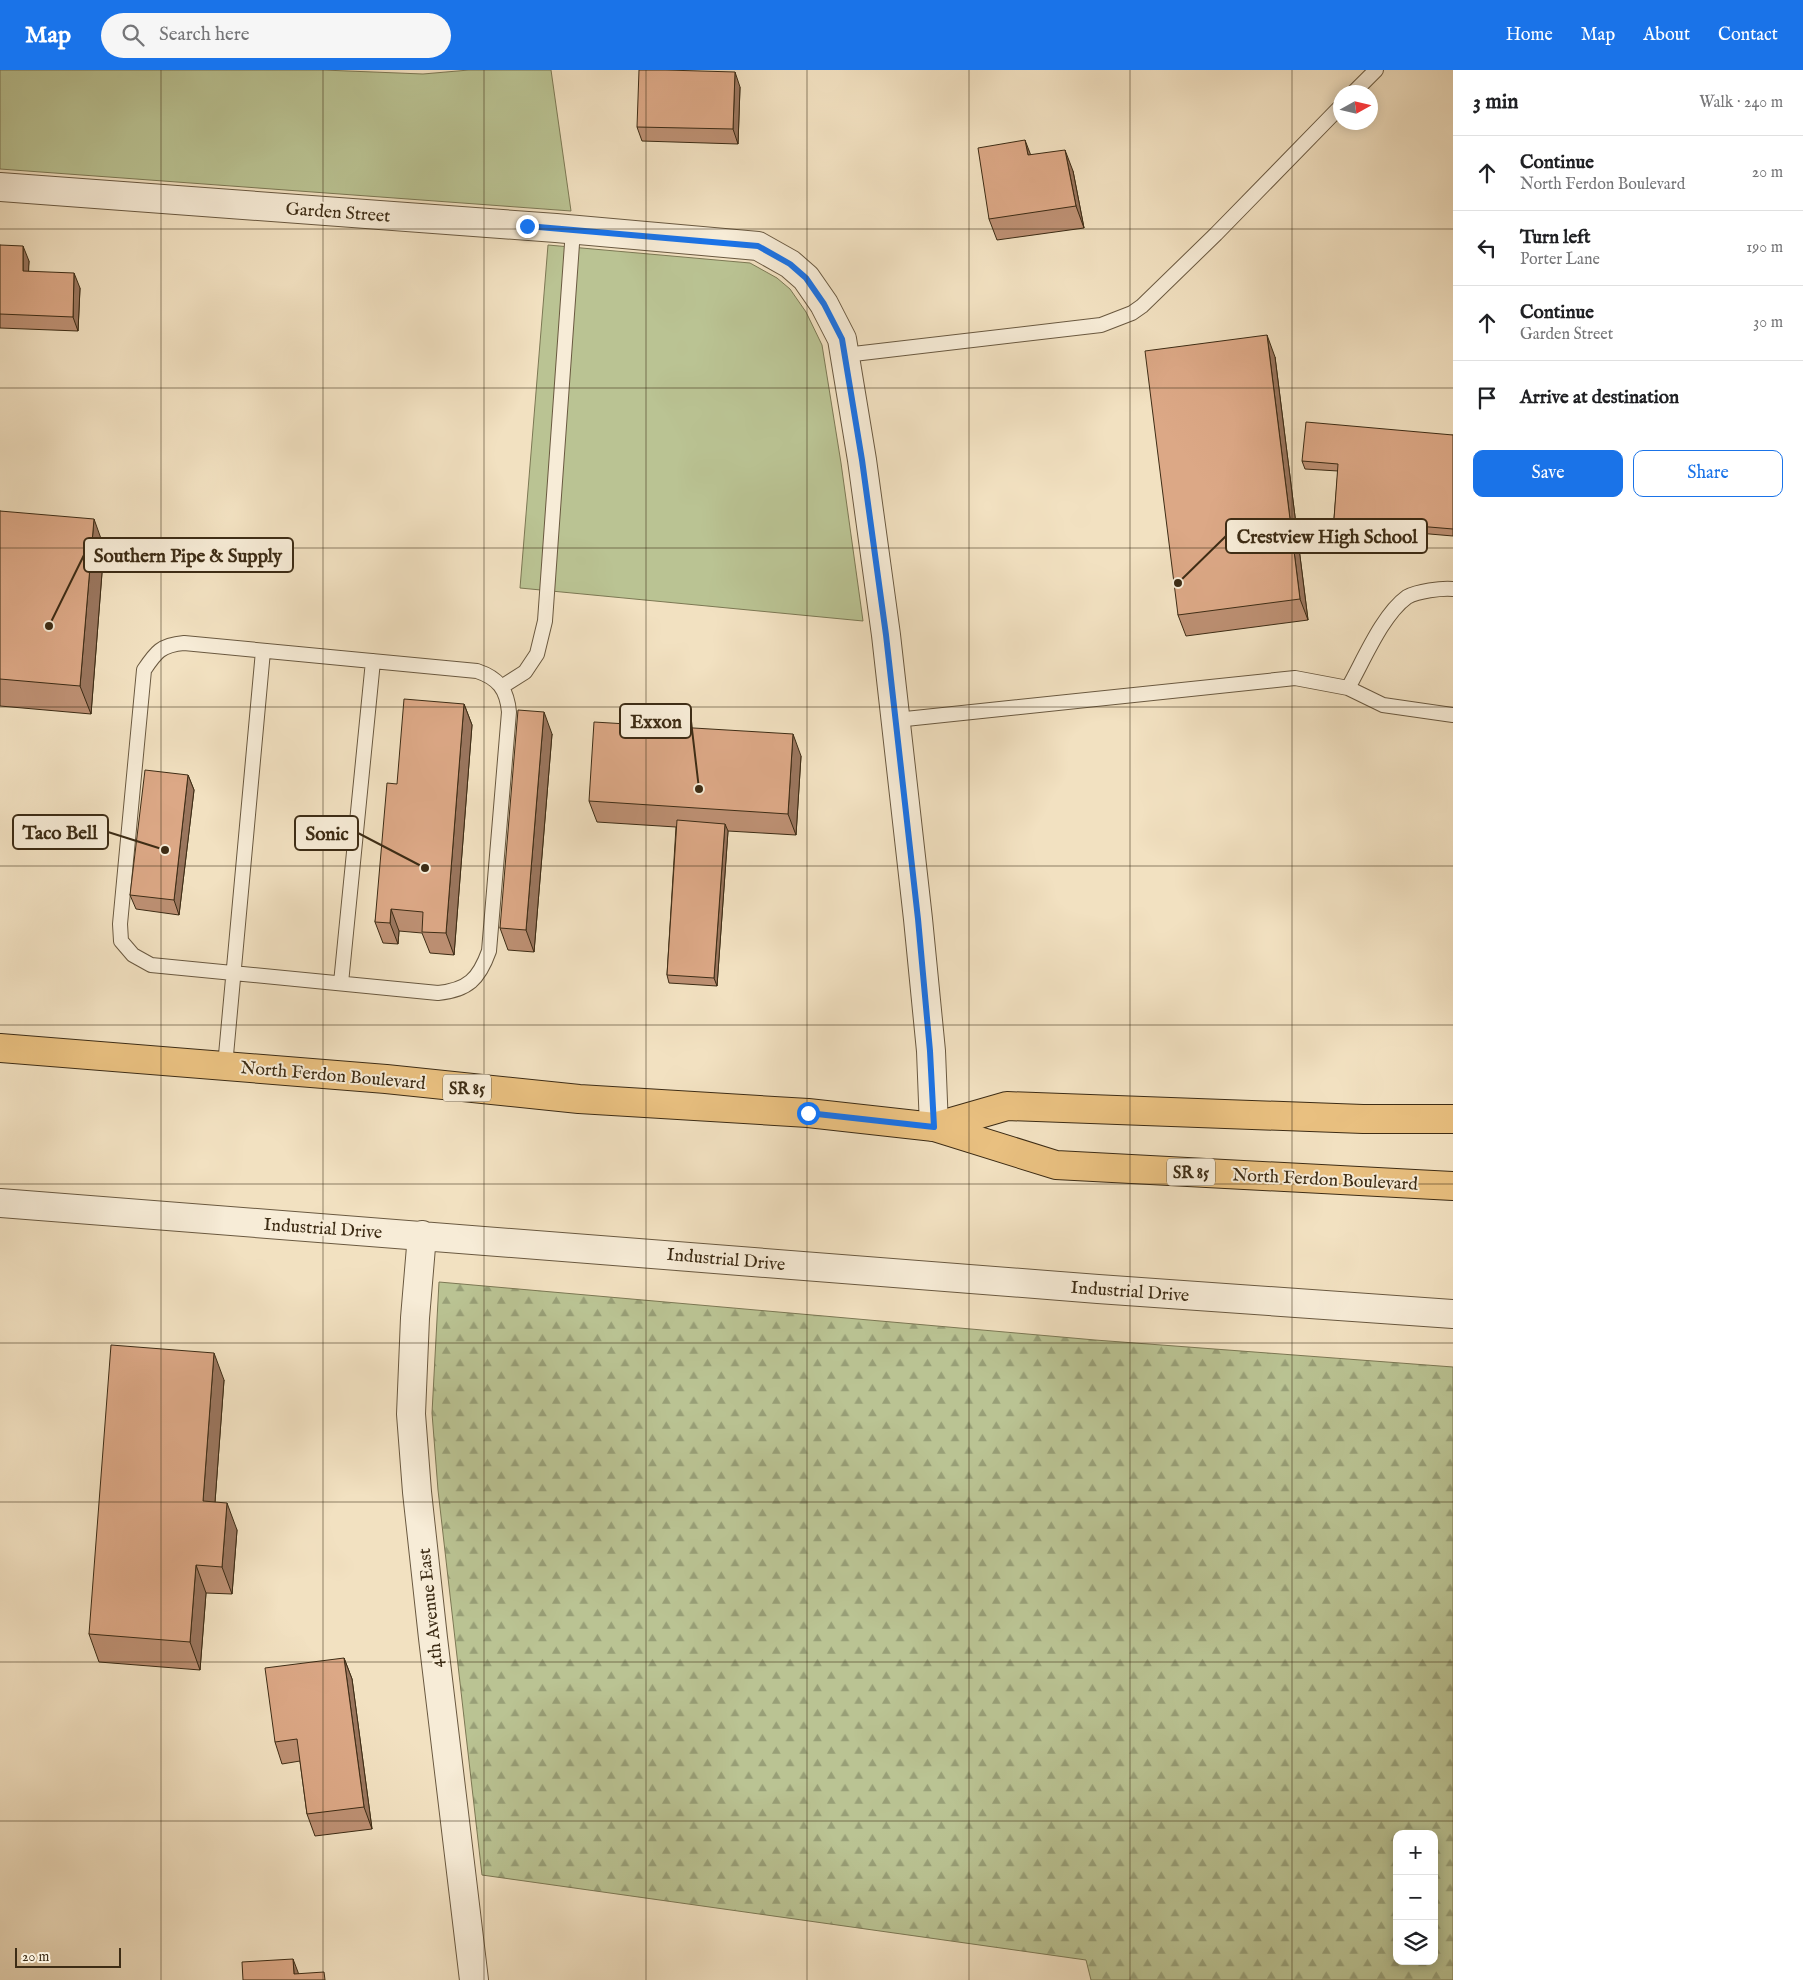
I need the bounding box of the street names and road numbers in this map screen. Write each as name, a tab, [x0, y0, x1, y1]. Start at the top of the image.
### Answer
street label: Garden Street	[285, 198, 391, 229]
street label: North Ferdon Boulevard	[239, 1057, 427, 1096]
road number: SR 85	[443, 1074, 491, 1102]
road number: SR 85	[1167, 1158, 1215, 1186]
street label: North Ferdon Boulevard	[1232, 1164, 1419, 1197]
street label: Industrial Drive	[263, 1214, 383, 1245]
street label: Industrial Drive	[666, 1244, 786, 1277]
street label: Industrial Drive	[1070, 1277, 1190, 1308]
street label: 4th Avenue East	[414, 1547, 449, 1669]

